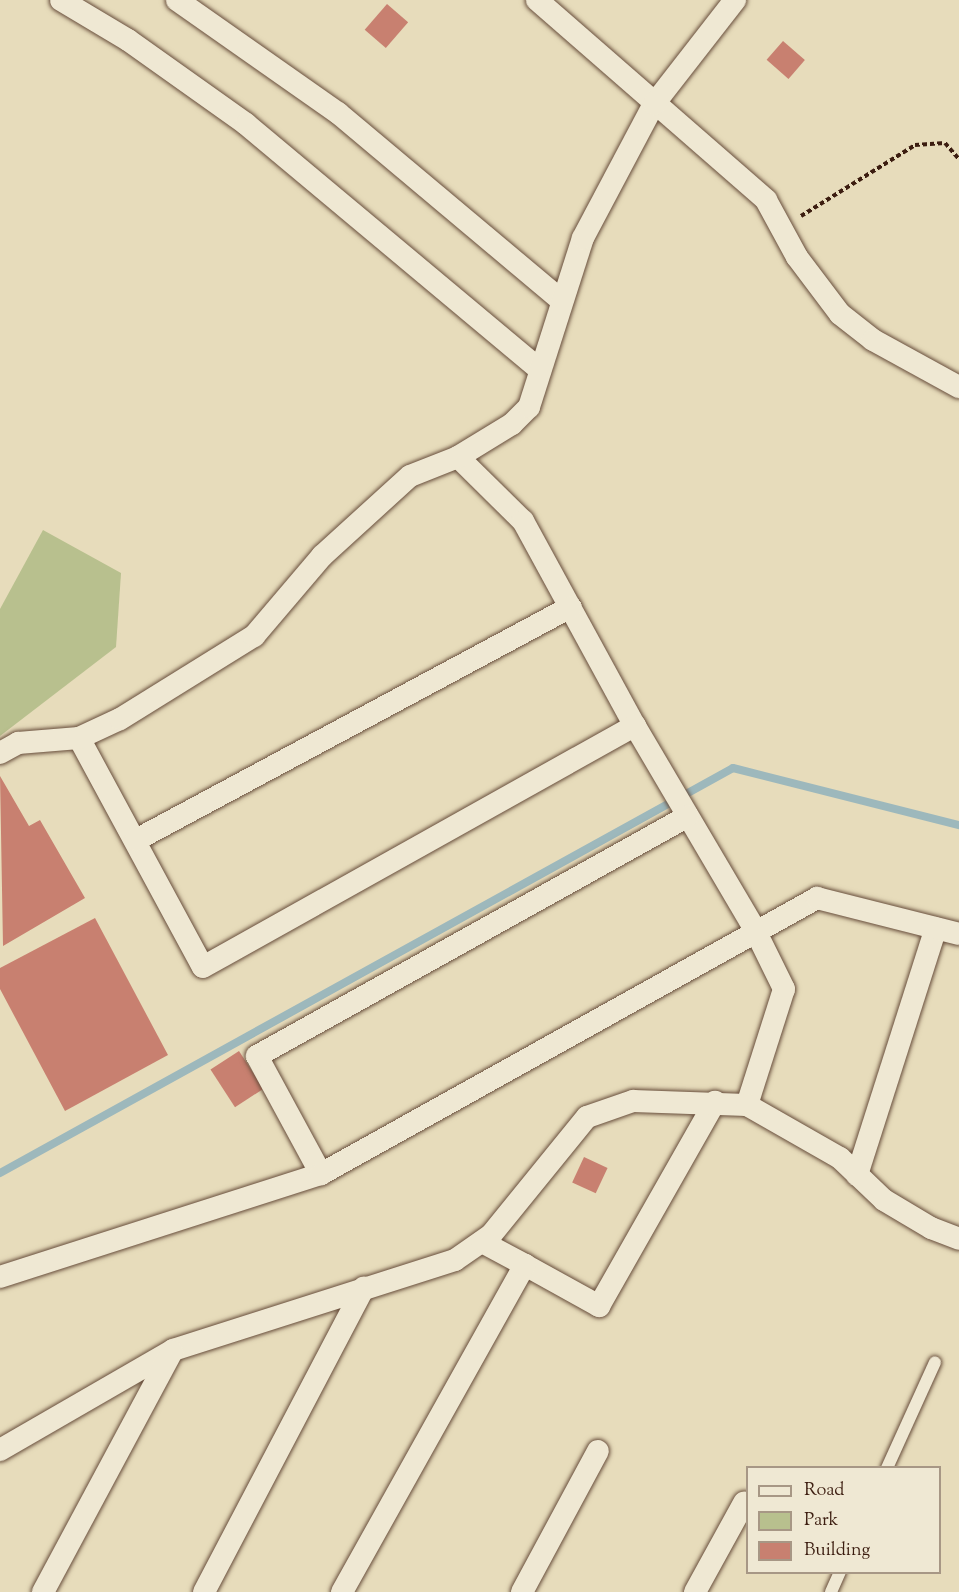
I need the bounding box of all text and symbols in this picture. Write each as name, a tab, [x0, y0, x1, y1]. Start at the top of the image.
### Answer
legend	[746, 1466, 941, 1574]
text: Road	[804, 1478, 844, 1504]
text: Park	[804, 1508, 838, 1534]
text: Building	[804, 1538, 870, 1564]

